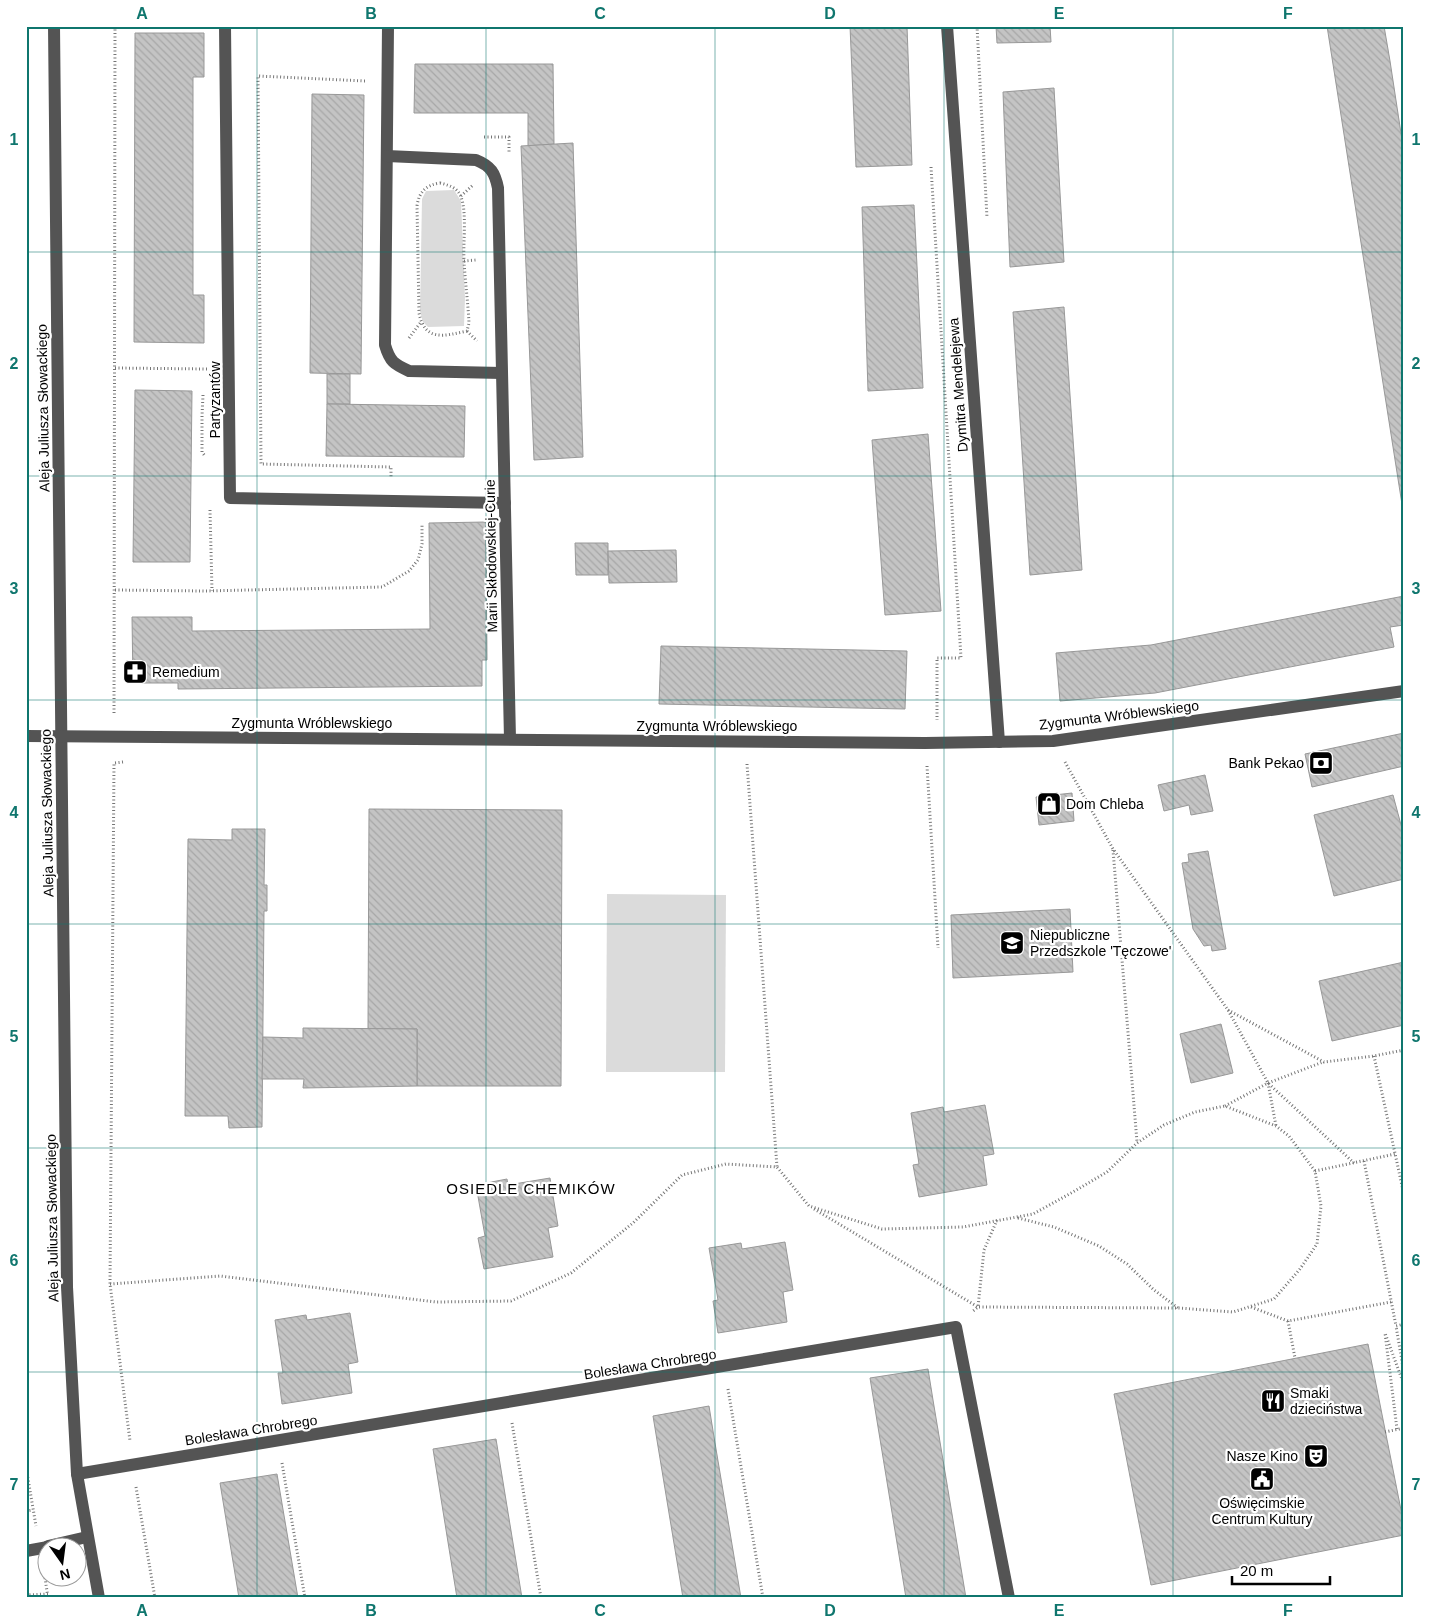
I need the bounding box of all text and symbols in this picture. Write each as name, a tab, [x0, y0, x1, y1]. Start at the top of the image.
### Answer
text: A	[136, 5, 148, 22]
text: B	[365, 5, 377, 22]
text: C	[594, 5, 606, 22]
text: D	[824, 5, 836, 22]
text: E	[1054, 5, 1065, 22]
text: F	[1283, 5, 1293, 22]
text: 1	[10, 131, 19, 148]
text: 1	[1412, 131, 1421, 148]
street label: Dymitra Mendelejewa	[945, 317, 971, 453]
street label: Aleja Juliusza Słowackiego	[34, 324, 52, 492]
text: 2	[10, 355, 19, 372]
text: 2	[1412, 355, 1421, 372]
street label: Partyzantów	[207, 361, 223, 439]
street label: Marii Skłodowskiej-Curie	[482, 479, 500, 633]
text: 3	[10, 580, 19, 597]
text: 3	[1412, 580, 1421, 597]
pharmacy icon: Remedium	[122, 659, 148, 685]
place label: Remedium	[152, 664, 220, 680]
street label: Zygmunta Wróblewskiego	[1038, 697, 1200, 733]
street label: Zygmunta Wróblewskiego	[232, 715, 393, 731]
street label: Zygmunta Wróblewskiego	[637, 718, 798, 734]
street label: Aleja Juliusza Słowackiego	[38, 729, 56, 897]
bank icon: Bank Pekao	[1308, 750, 1334, 776]
place label: Bank Pekao	[1229, 755, 1304, 771]
shop icon: Dom Chleba	[1036, 791, 1062, 817]
place label: Dom Chleba	[1066, 796, 1144, 812]
text: 4	[10, 804, 19, 821]
text: 4	[1412, 804, 1421, 821]
place label: Niepubliczne Przedszkole 'Tęczowe'	[1030, 927, 1172, 959]
school or university icon: Niepubliczne Przedszkole 'Tęczowe'	[999, 930, 1025, 956]
text: 5	[10, 1028, 19, 1045]
text: 5	[1412, 1028, 1421, 1045]
street label: Aleja Juliusza Słowackiego	[43, 1134, 61, 1302]
district label: OSIEDLE CHEMIKÓW	[446, 1180, 616, 1197]
text: 6	[10, 1252, 19, 1269]
text: 6	[1412, 1252, 1421, 1269]
street label: Bolesława Chrobrego	[583, 1346, 718, 1382]
place label: Smaki dzieciństwa	[1290, 1385, 1363, 1417]
restaurant icon: Smaki dzieciństwa	[1260, 1388, 1286, 1414]
street label: Bolesława Chrobrego	[184, 1412, 319, 1448]
theatre icon: Nasze Kino	[1303, 1443, 1329, 1469]
place label: Nasze Kino	[1226, 1448, 1298, 1464]
public building icon: Oświęcimskie Centrum Kultury	[1249, 1466, 1275, 1492]
text: 7	[10, 1476, 19, 1493]
text: 7	[1412, 1476, 1421, 1493]
place label: Oświęcimskie Centrum Kultury	[1211, 1495, 1313, 1527]
north arrow	[38, 1536, 88, 1586]
scale bar	[1232, 1554, 1330, 1586]
text: 20 m	[1240, 1562, 1273, 1579]
text: N	[58, 1566, 72, 1584]
text: A	[136, 1602, 148, 1619]
text: B	[365, 1602, 377, 1619]
text: C	[594, 1602, 606, 1619]
text: D	[824, 1602, 836, 1619]
text: E	[1054, 1602, 1065, 1619]
text: F	[1283, 1602, 1293, 1619]

